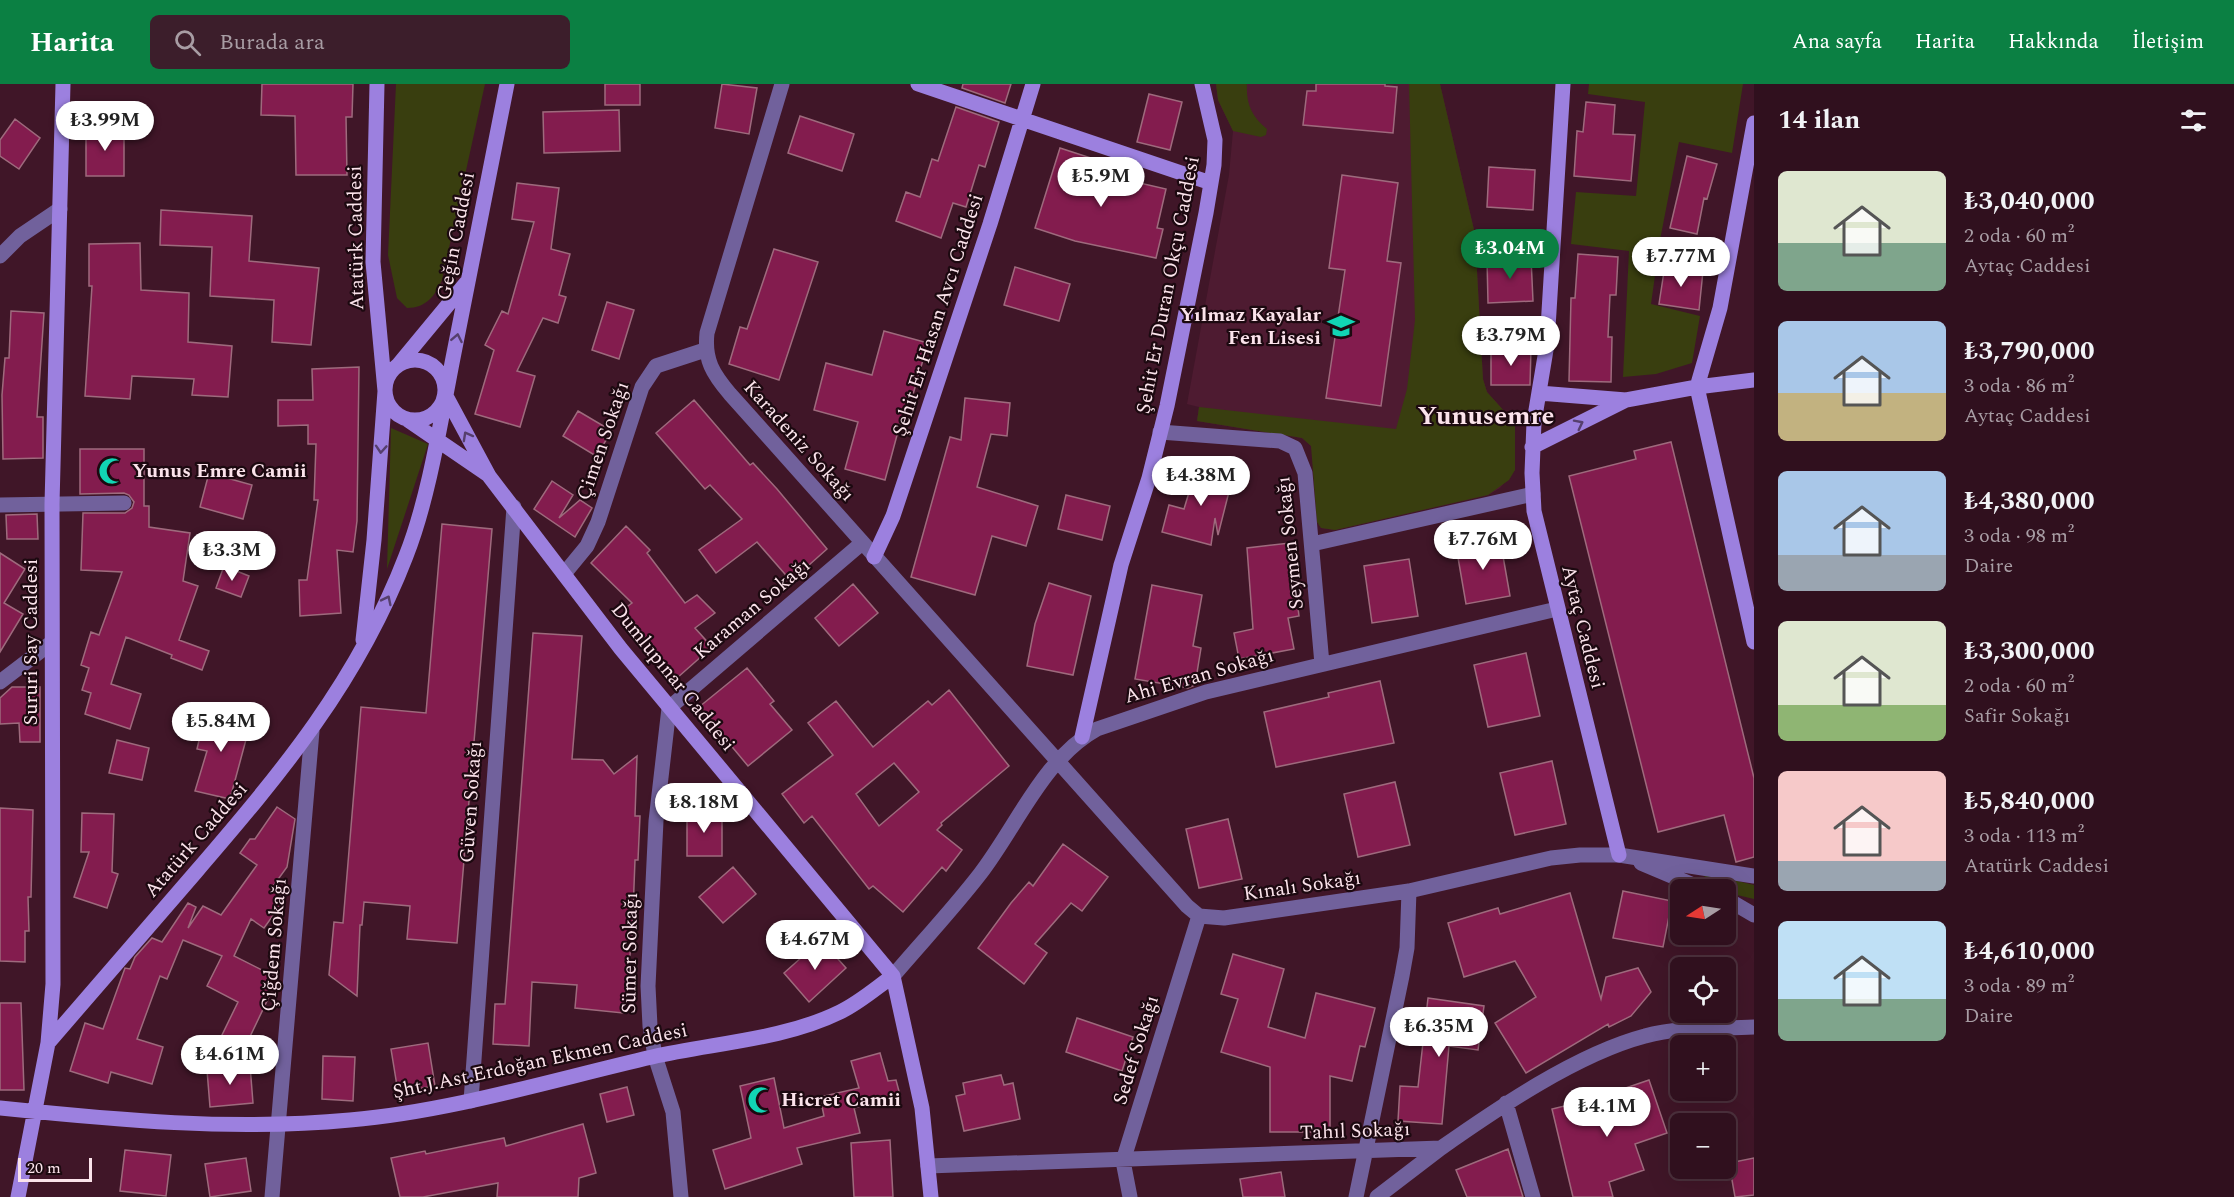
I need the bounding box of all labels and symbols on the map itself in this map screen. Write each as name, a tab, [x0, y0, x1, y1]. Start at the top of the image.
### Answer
pin: ₺3.99M	[56, 101, 154, 152]
street label: Şehit Er Duran Okçu Caddesi	[1128, 154, 1208, 416]
pin: ₺5.9M	[1059, 157, 1143, 208]
street label: Atatürk Caddesi	[340, 165, 372, 311]
street label: Geğin Caddesi	[429, 169, 483, 303]
street label: Şehit Er Hasan Avcı Caddesi	[885, 190, 991, 440]
pin: ₺3.04M	[1461, 229, 1559, 280]
pin: ₺7.77M	[1632, 237, 1730, 288]
place label: Yılmaz Kayalar Fen Lisesi	[1180, 300, 1321, 353]
school or university icon: Yılmaz Kayalar Fen Lisesi	[1326, 311, 1356, 341]
pin: ₺3.79M	[1462, 316, 1560, 367]
one-way arrow	[450, 334, 463, 344]
street label: Karadeniz Sokağı	[736, 374, 862, 508]
street label: Çimen Sokağı	[569, 378, 637, 504]
district label: Yunusemre	[1418, 396, 1554, 436]
one-way arrow	[1573, 419, 1584, 431]
one-way arrow	[463, 432, 474, 442]
one-way arrow	[375, 445, 388, 454]
mosque icon: Yunus Emre Camii	[97, 456, 127, 486]
place label: Yunus Emre Camii	[132, 456, 307, 486]
pin: ₺4.38M	[1152, 456, 1250, 507]
street label: Seymen Sokağı	[1268, 475, 1312, 611]
pin: ₺7.76M	[1434, 520, 1532, 571]
pin: ₺3.3M	[190, 531, 274, 582]
street label: Karaman Sokağı	[687, 551, 817, 667]
street label: Sururi Say Caddesi	[16, 559, 46, 725]
street label: Aytaç Caddesi	[1553, 562, 1613, 692]
one-way arrow	[379, 596, 391, 607]
street label: Dumlupınar Caddesi	[603, 596, 743, 758]
street label: Ahi Evran Sokağı	[1121, 640, 1277, 712]
pin: ₺5.84M	[172, 702, 270, 753]
street label: Güven Sokağı	[452, 740, 490, 864]
street label: Atatürk Caddesi	[137, 775, 255, 905]
pin: ₺8.18M	[655, 783, 753, 834]
street label: Kınalı Sokağı	[1241, 863, 1363, 909]
street label: Çiğdem Sokağı	[253, 877, 295, 1013]
north arrow	[1670, 879, 1736, 945]
street label: Sümer Sokağı	[614, 892, 646, 1014]
pin: ₺4.67M	[766, 920, 864, 971]
street label: Sedef Sokağı	[1105, 992, 1167, 1108]
pin: ₺6.35M	[1390, 1007, 1488, 1058]
street label: Şht.J.Ast.Erdoğan Ekmen Caddesi	[390, 1015, 690, 1107]
pin: ₺4.61M	[181, 1035, 279, 1086]
mosque icon: Hicret Camii	[746, 1085, 776, 1115]
place label: Hicret Camii	[781, 1085, 901, 1115]
pin: ₺4.1M	[1565, 1087, 1649, 1138]
street label: Tahıl Sokağı	[1299, 1114, 1411, 1148]
scale bar	[18, 1155, 92, 1182]

